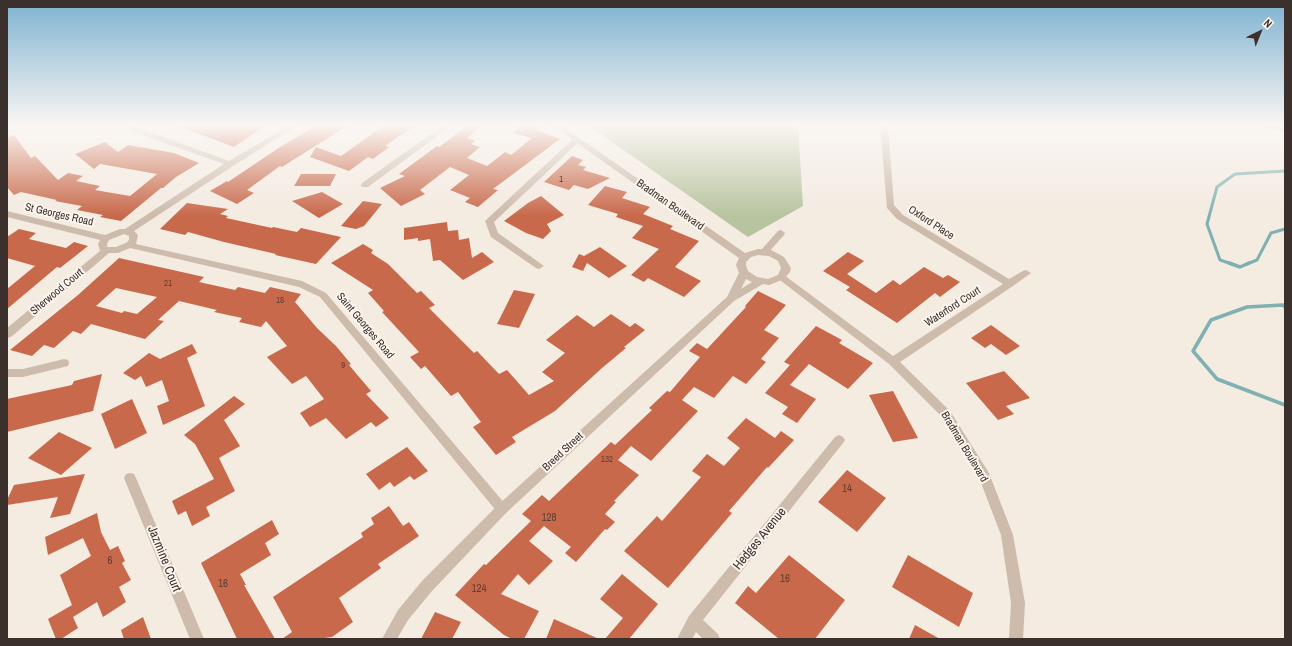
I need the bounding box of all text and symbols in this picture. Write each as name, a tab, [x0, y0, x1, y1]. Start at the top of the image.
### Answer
north arrow	[1240, 12, 1280, 52]
text: N	[1261, 16, 1275, 31]
house number: 1	[559, 175, 563, 185]
street label: Bradman Boulevard	[634, 177, 706, 233]
street label: St Georges Road	[24, 201, 94, 229]
street label: Oxford Place	[906, 203, 956, 243]
street label: Sherwood Court	[28, 266, 86, 318]
house number: 21	[164, 279, 172, 289]
street label: Waterford Court	[923, 284, 983, 330]
street label: Saint Georges Road	[334, 290, 396, 362]
house number: 15	[276, 296, 284, 306]
house number: 9	[341, 361, 345, 371]
street label: Bradman Boulevard	[938, 409, 990, 485]
street label: Breed Street	[540, 430, 586, 474]
house number: 132	[601, 455, 613, 465]
house number: 14	[842, 482, 852, 496]
street label: Hedges Avenue	[730, 505, 790, 573]
house number: 128	[541, 511, 557, 525]
street label: Jazmine Court	[144, 524, 184, 594]
house number: 6	[107, 554, 113, 568]
house number: 16	[780, 572, 790, 586]
house number: 16	[218, 577, 228, 591]
house number: 124	[471, 582, 487, 596]

